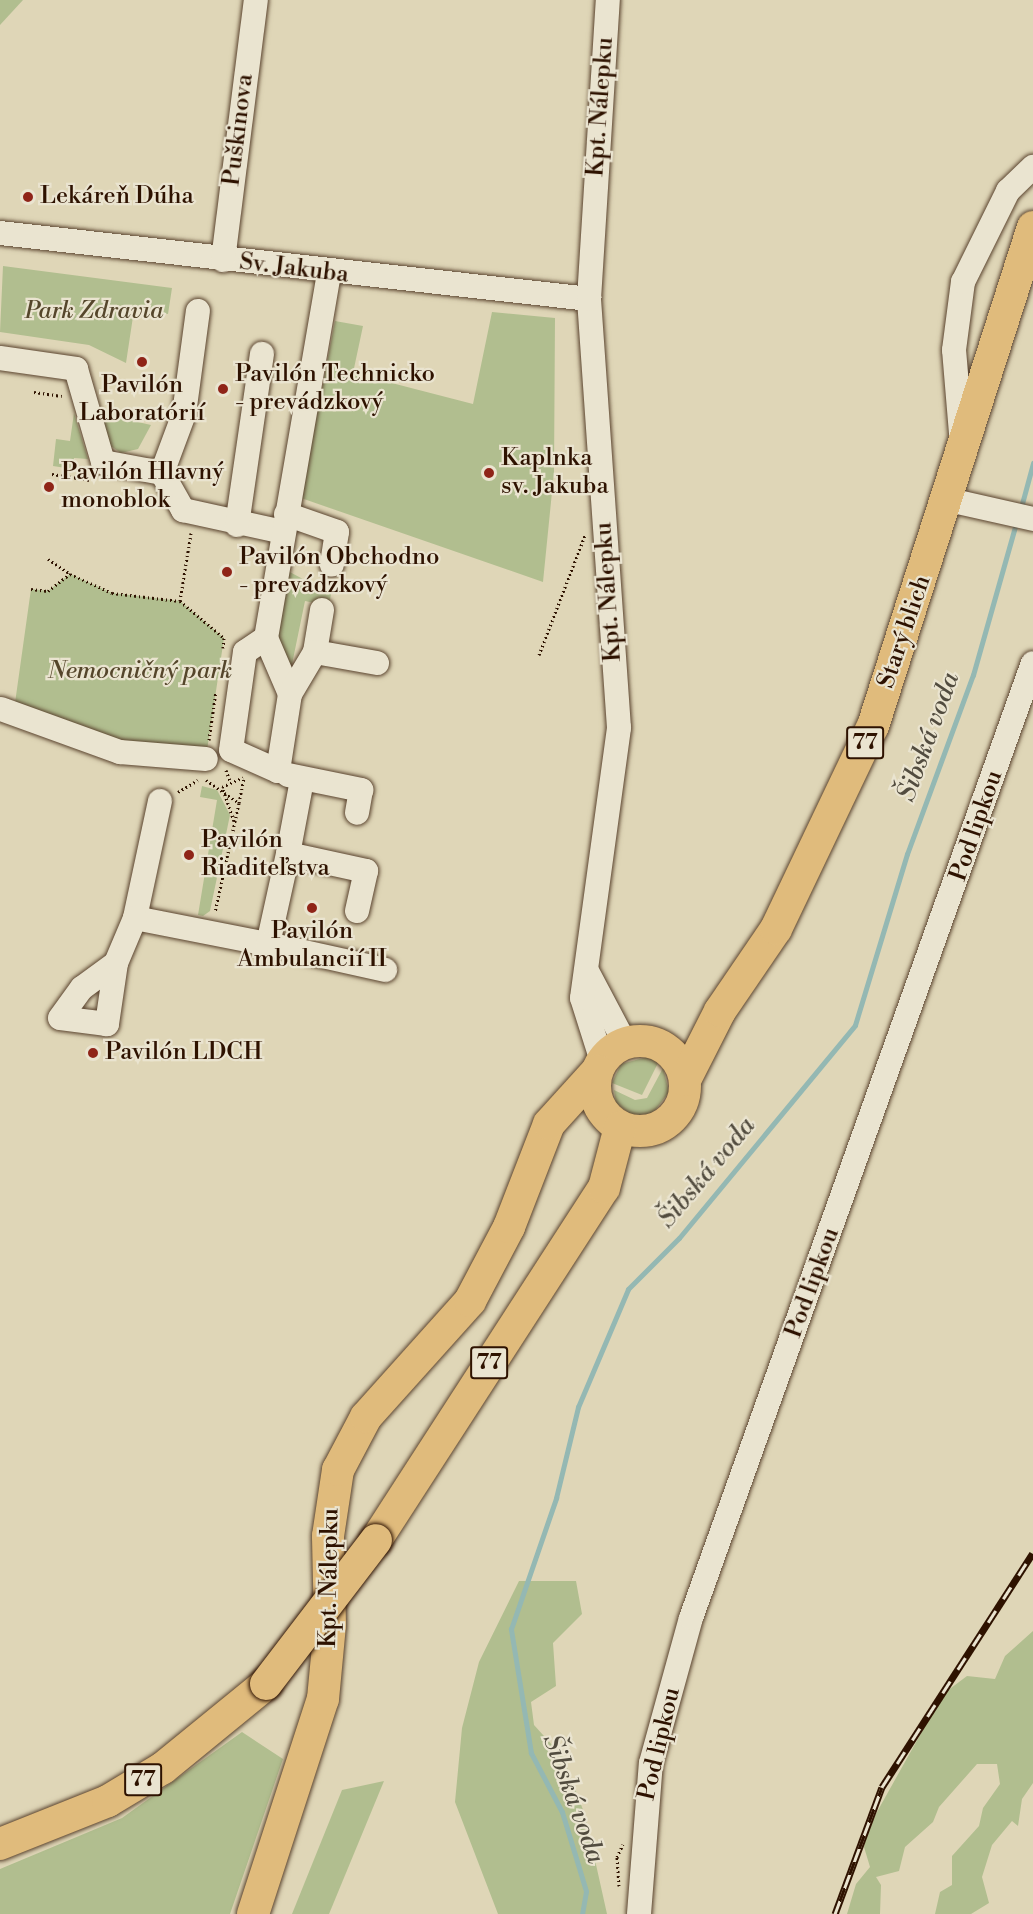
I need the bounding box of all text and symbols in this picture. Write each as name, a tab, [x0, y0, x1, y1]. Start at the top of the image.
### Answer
street label: Kpt. Nálepku	[582, 36, 620, 178]
street label: Puškinova	[218, 72, 260, 188]
place label: Lekáreň Dúha	[40, 183, 194, 211]
marker: Lekáreň Dúha	[21, 190, 35, 204]
street label: Sv. Jakuba	[238, 248, 350, 290]
park label: Park Zdravia	[25, 298, 163, 326]
marker: Pavilón Laboratórií	[135, 355, 149, 369]
place label: Pavilón Technicko - prevádzkový	[235, 361, 435, 417]
place label: Pavilón Laboratórií	[79, 372, 205, 428]
marker: Pavilón Technicko - prevádzkový	[216, 382, 230, 396]
place label: Kaplnka sv. Jakuba	[501, 445, 609, 501]
place label: Pavilón Hlavný monoblok	[61, 459, 224, 515]
marker: Kaplnka sv. Jakuba	[482, 466, 496, 480]
marker: Pavilón Hlavný monoblok	[42, 480, 56, 494]
street label: Kpt. Nálepku	[590, 521, 628, 663]
place label: Pavilón Obchodno - prevádzkový	[239, 544, 439, 600]
marker: Pavilón Obchodno - prevádzkový	[220, 565, 234, 579]
street label: Starý blich	[872, 572, 938, 692]
park label: Nemocničný park	[48, 658, 232, 686]
water label: Šibská voda	[891, 668, 967, 806]
road number: 77	[846, 724, 884, 762]
street label: Pod lipkou	[945, 767, 1009, 885]
place label: Pavilón Riaditeľstva	[201, 827, 330, 883]
marker: Pavilón Riaditeľstva	[182, 848, 196, 862]
marker: Pavilón Ambulancií II	[305, 901, 319, 915]
place label: Pavilón Ambulancií II	[237, 918, 387, 974]
place label: Pavilón LDCH	[105, 1039, 262, 1067]
marker: Pavilón LDCH	[86, 1046, 100, 1060]
water label: Šibská voda	[652, 1111, 762, 1235]
street label: Pod lipkou	[780, 1224, 846, 1342]
road number: 77	[470, 1344, 508, 1382]
street label: Kpt. Nálepku	[314, 1508, 346, 1648]
street label: Pod lipkou	[633, 1685, 687, 1803]
water label: Šibská voda	[535, 1730, 611, 1868]
road number: 77	[124, 1761, 162, 1799]

